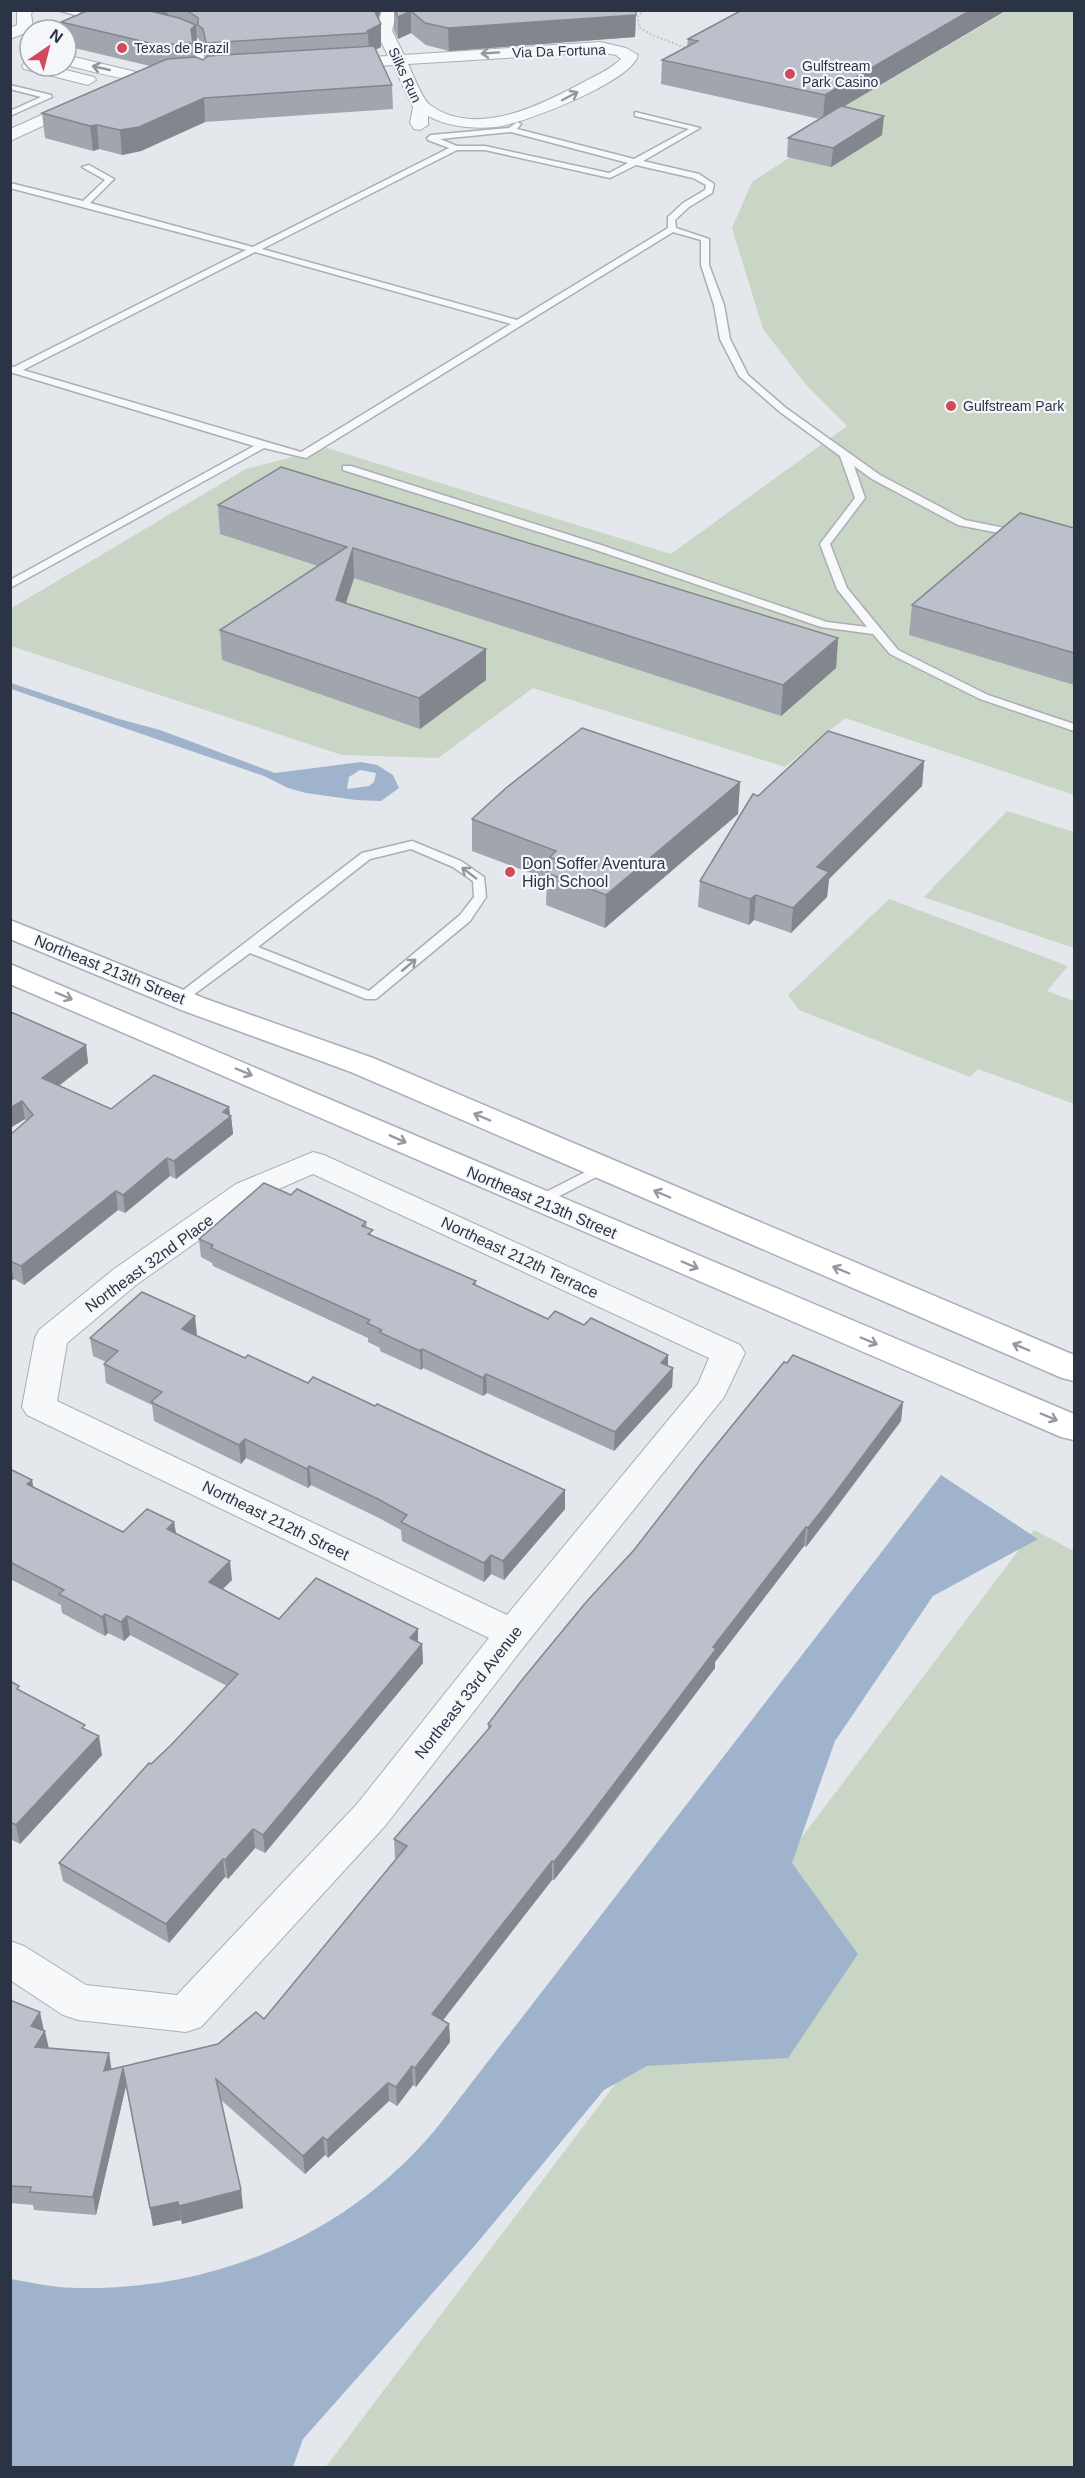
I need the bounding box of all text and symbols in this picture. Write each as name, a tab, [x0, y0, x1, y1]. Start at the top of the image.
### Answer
north arrow	[18, 18, 78, 78]
text: N	[47, 26, 66, 46]
place label: Texas de Brazil	[134, 40, 229, 56]
marker: Texas de Brazil	[115, 41, 129, 55]
street label: Via Da Fortuna	[512, 41, 606, 61]
street label: Silks Run	[385, 45, 425, 105]
one-way arrow	[481, 48, 501, 59]
place label: Gulfstream Park Casino	[802, 58, 878, 90]
one-way arrow	[92, 62, 111, 74]
marker: Gulfstream Park Casino	[783, 67, 797, 81]
one-way arrow	[560, 90, 578, 101]
place label: Gulfstream Park	[963, 398, 1065, 414]
marker: Gulfstream Park	[944, 399, 958, 413]
place label: Don Soffer Aventura High School	[522, 855, 666, 890]
marker: Don Soffer Aventura High School	[503, 865, 517, 879]
one-way arrow	[462, 866, 478, 879]
street label: Northeast 213th Street	[32, 931, 188, 1008]
one-way arrow	[400, 959, 416, 972]
one-way arrow	[55, 991, 73, 1002]
one-way arrow	[234, 1067, 253, 1078]
one-way arrow	[474, 1111, 492, 1122]
one-way arrow	[388, 1134, 406, 1145]
street label: Northeast 213th Street	[464, 1163, 620, 1242]
one-way arrow	[653, 1188, 672, 1199]
street label: Northeast 32nd Place	[82, 1211, 217, 1316]
street label: Northeast 212th Terrace	[439, 1214, 601, 1301]
one-way arrow	[680, 1260, 698, 1271]
one-way arrow	[833, 1264, 851, 1275]
one-way arrow	[860, 1336, 878, 1347]
one-way arrow	[1012, 1340, 1030, 1352]
one-way arrow	[1039, 1412, 1057, 1423]
street label: Northeast 212th Street	[200, 1478, 352, 1564]
street label: Northeast 33rd Avenue	[411, 1623, 525, 1762]

